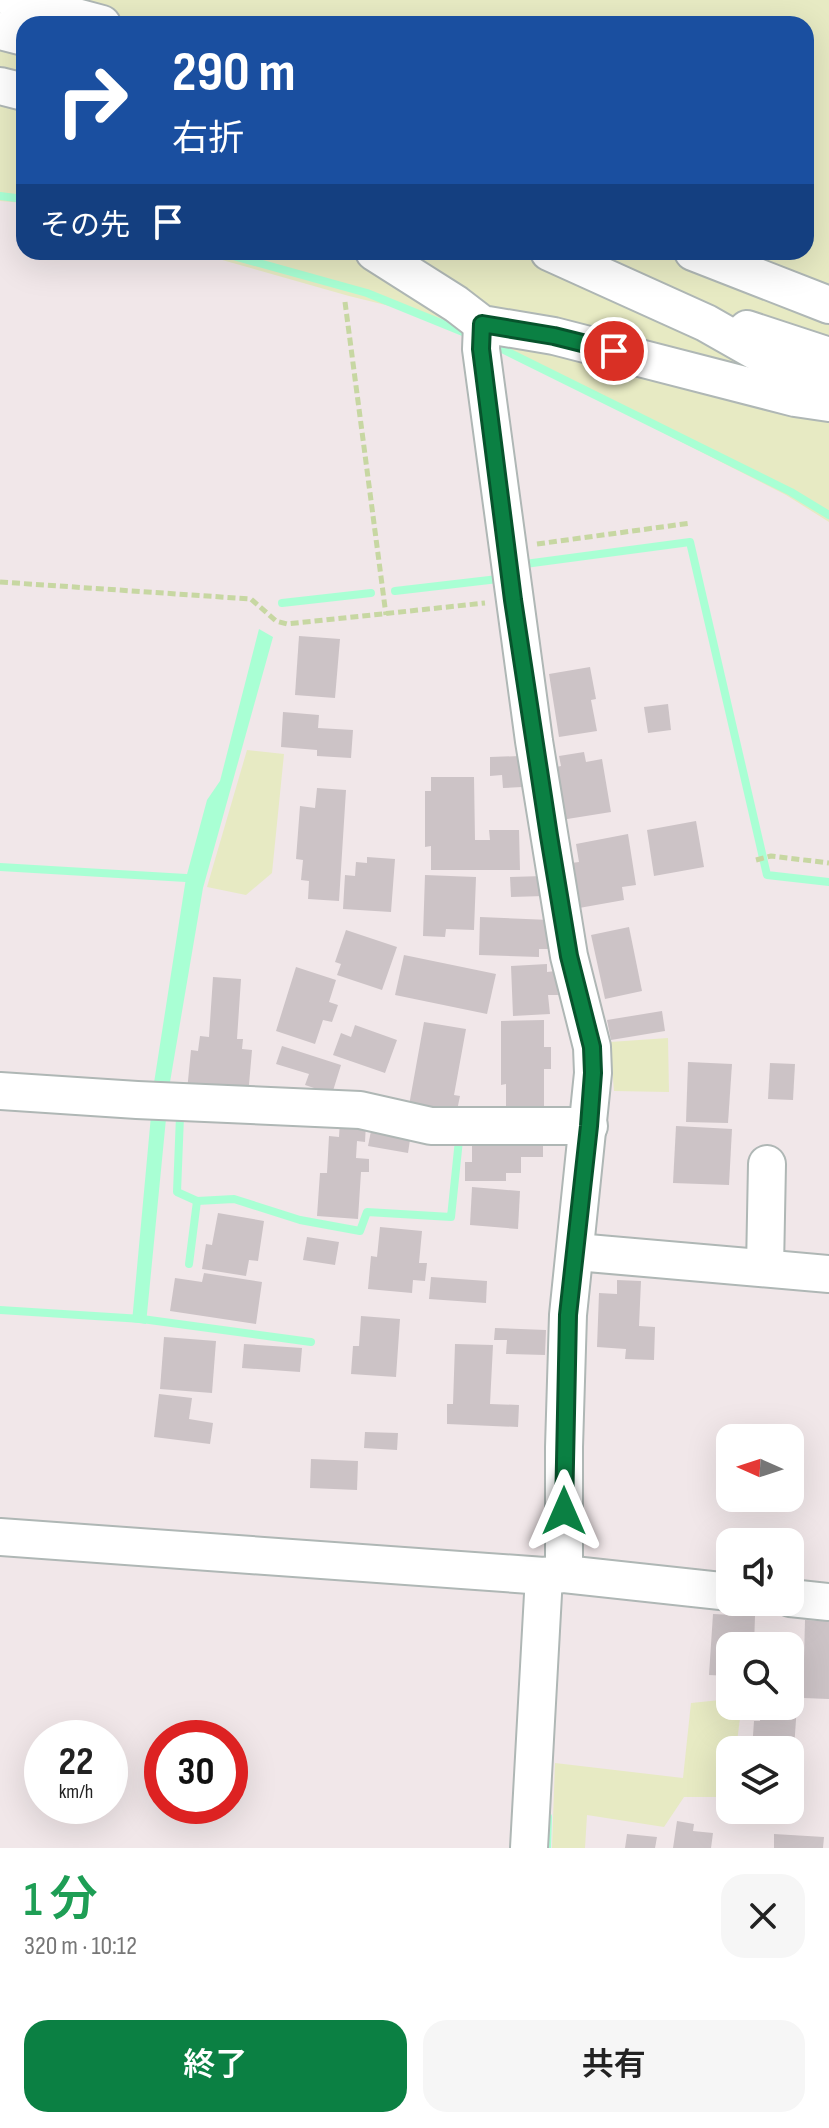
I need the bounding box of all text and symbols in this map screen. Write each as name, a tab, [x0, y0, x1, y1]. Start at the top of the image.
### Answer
text: 290 m	[172, 40, 296, 107]
icon: right	[40, 48, 144, 152]
text: 右折	[172, 118, 244, 161]
icon: arrive	[146, 200, 190, 244]
text: その先	[40, 208, 130, 244]
pin	[580, 317, 648, 385]
icon: arrive	[592, 329, 636, 373]
north arrow	[716, 1424, 804, 1512]
map controls	[716, 1424, 804, 1824]
position arrow	[522, 1469, 606, 1553]
button: sound	[716, 1528, 804, 1616]
button: search	[716, 1632, 804, 1720]
speed limit sign: 30	[144, 1720, 248, 1824]
button: layers	[716, 1736, 804, 1824]
text: 22	[58, 1738, 94, 1786]
text: km/h	[59, 1780, 93, 1804]
text: 1 分	[24, 1872, 98, 1929]
button: close	[721, 1874, 805, 1958]
text: 320 m · 10:12	[24, 1931, 137, 1962]
button: 終了	[24, 2020, 407, 2112]
button: 共有	[423, 2020, 805, 2112]

